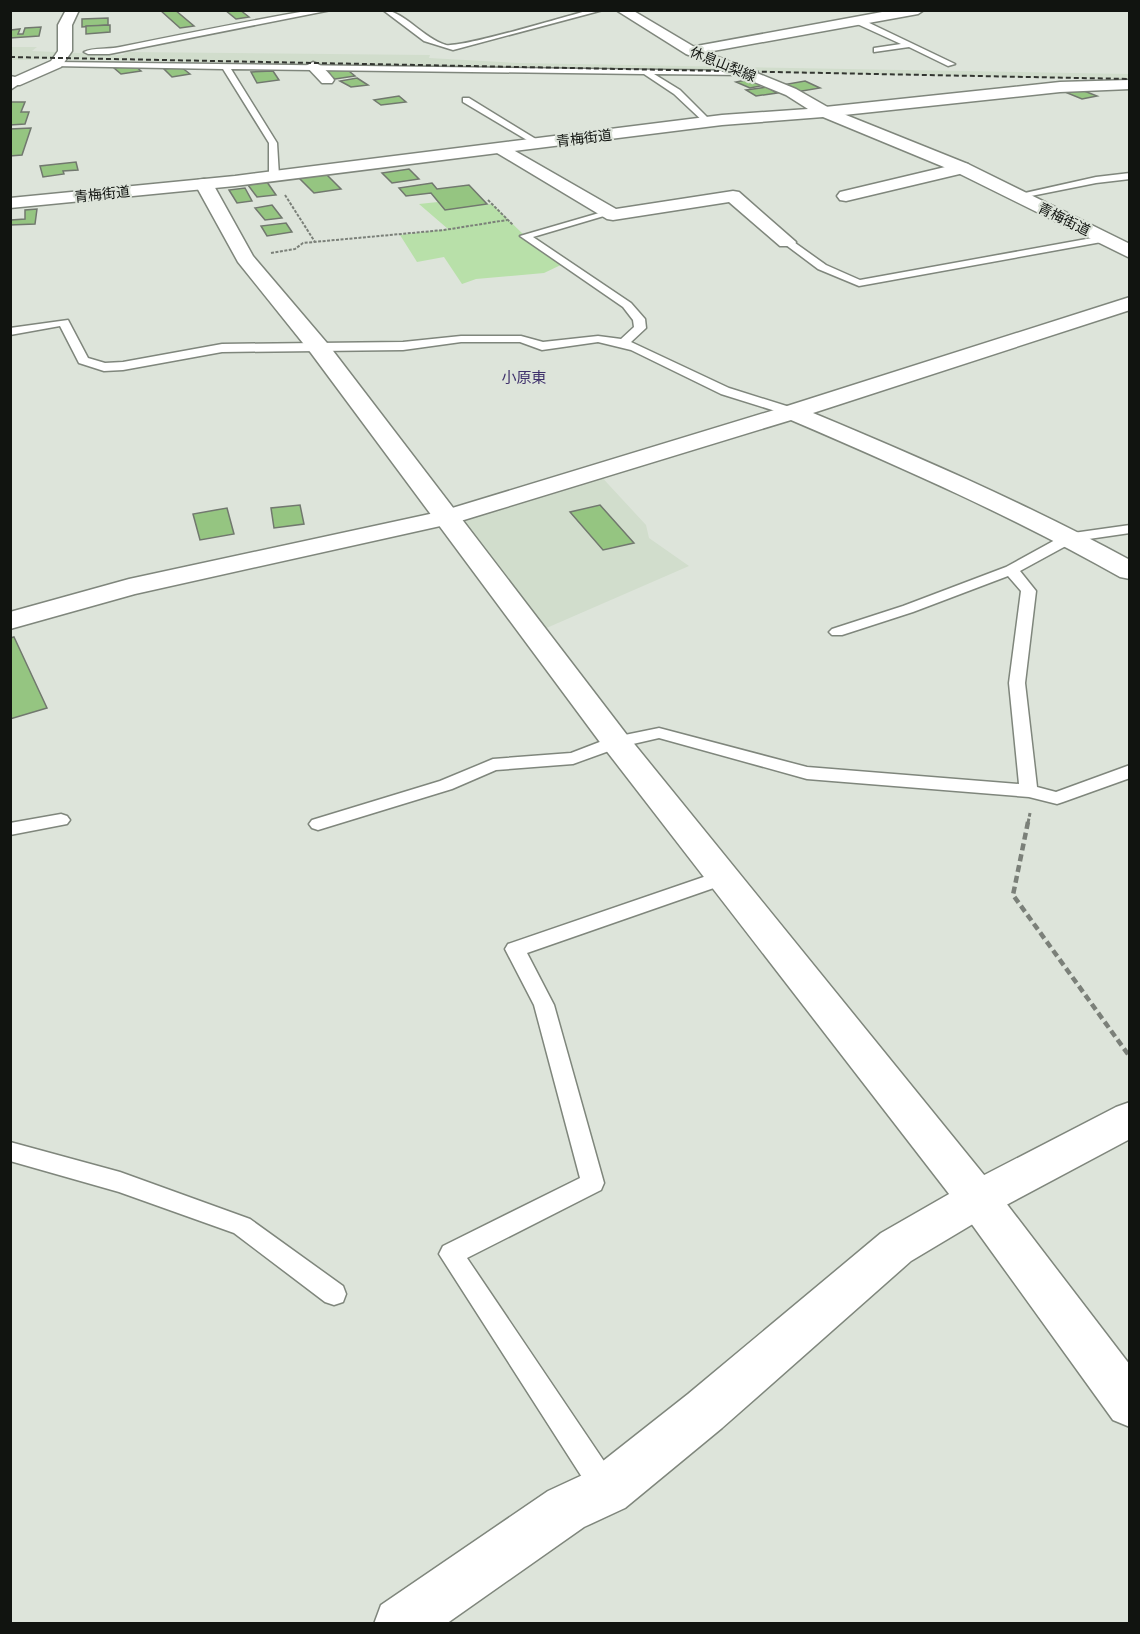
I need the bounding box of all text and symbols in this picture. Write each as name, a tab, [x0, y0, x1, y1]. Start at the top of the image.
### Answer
street label: 休息山梨線	[688, 43, 759, 85]
street label: 青梅街道	[555, 126, 613, 149]
street label: 青梅街道	[73, 182, 131, 205]
street label: 青梅街道	[1035, 199, 1093, 238]
district label: 小原東	[501, 368, 547, 386]

